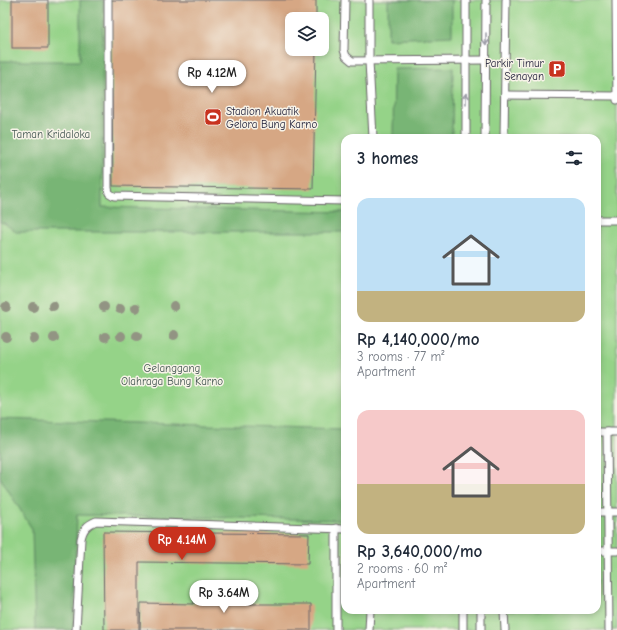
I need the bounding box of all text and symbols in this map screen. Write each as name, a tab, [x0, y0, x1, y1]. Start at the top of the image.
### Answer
map controls	[285, 12, 329, 56]
button: layers	[285, 12, 329, 56]
one-way arrow	[482, 32, 490, 45]
place label: Parkir Timur Senayan	[485, 57, 545, 83]
parking icon: Parkir Timur Senayan	[547, 59, 567, 79]
pin: Rp 4.12M	[171, 60, 253, 94]
text: Rp 4.12M	[187, 65, 237, 80]
one-way arrow	[462, 93, 470, 106]
place label: Stadion Akuatik Gelora Bung Karno	[226, 105, 317, 131]
sports icon: Stadion Akuatik Gelora Bung Karno	[203, 107, 223, 127]
park label: Taman Kridaloka	[12, 128, 90, 141]
icon: filters	[563, 147, 585, 169]
text: 3 homes	[357, 149, 418, 168]
icon: home	[435, 224, 507, 296]
text: Rp 4,140,000/mo	[357, 330, 479, 349]
text: 3 rooms · 77 m²	[357, 349, 444, 364]
park label: Gelanggang Olahraga Bung Karno	[121, 362, 223, 388]
text: Apartment	[357, 364, 415, 379]
icon: home	[435, 436, 507, 508]
pin: Rp 4.14M	[141, 527, 223, 561]
text: Rp 4.14M	[158, 532, 206, 547]
text: Rp 3,640,000/mo	[357, 542, 482, 561]
text: 2 rooms · 60 m²	[357, 561, 447, 576]
text: Apartment	[357, 576, 415, 591]
pin: Rp 3.64M	[183, 580, 265, 614]
text: Rp 3.64M	[198, 585, 250, 600]

